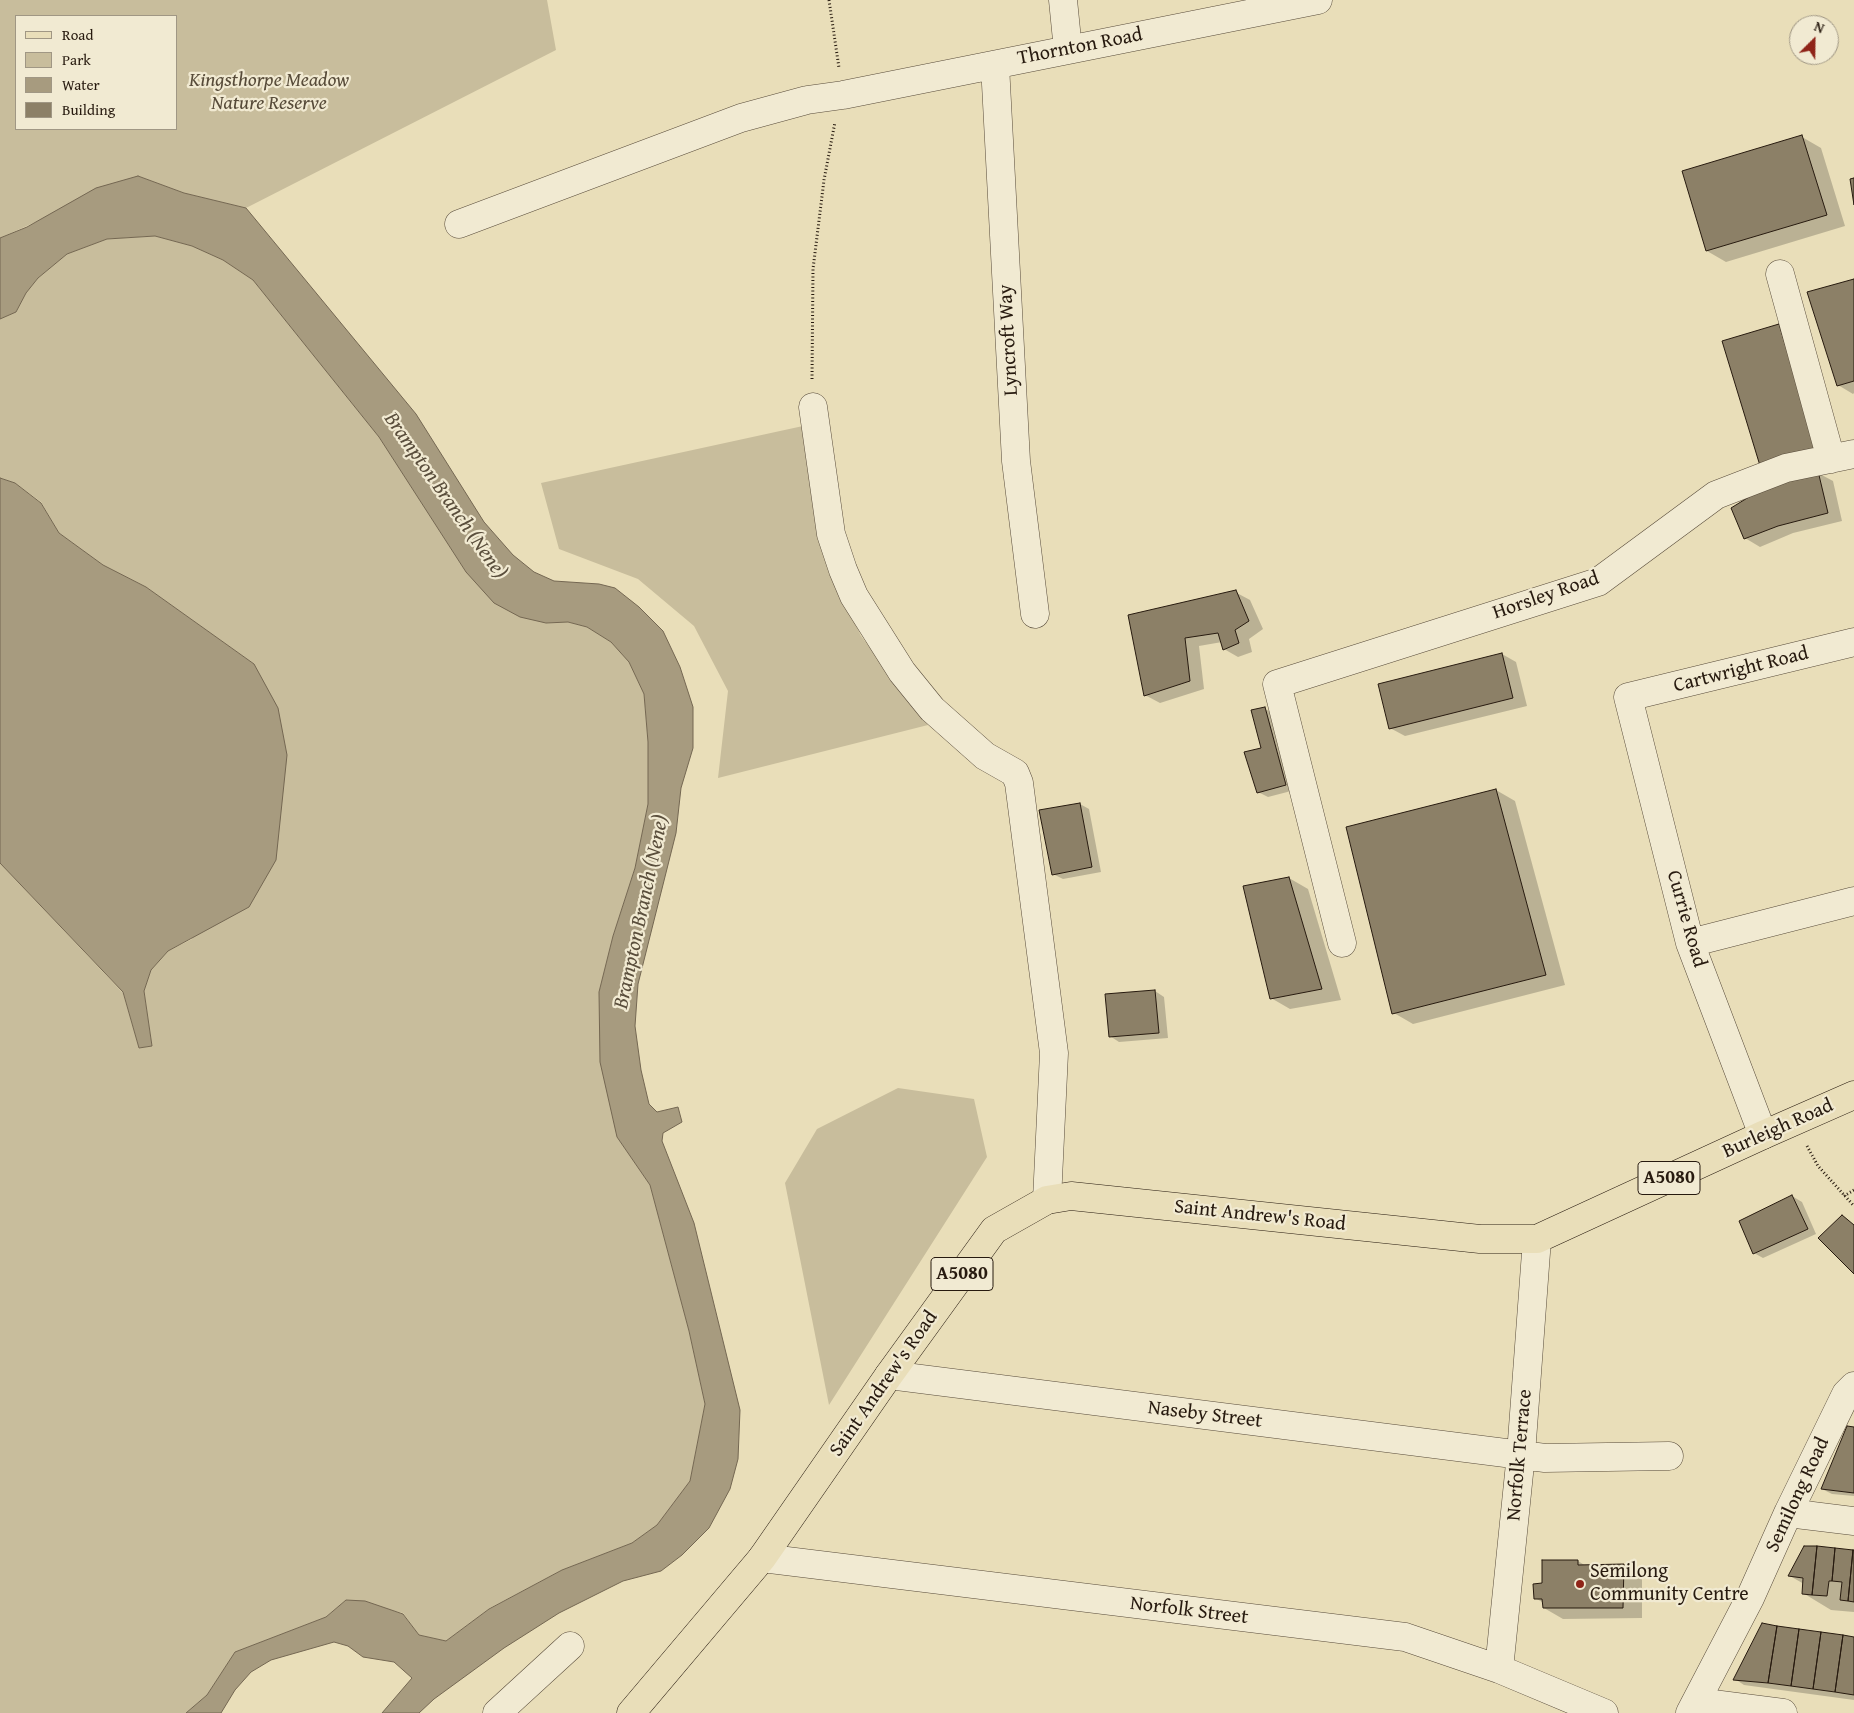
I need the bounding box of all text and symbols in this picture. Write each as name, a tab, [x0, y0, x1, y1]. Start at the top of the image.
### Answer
legend	[15, 15, 178, 130]
north arrow	[1789, 15, 1839, 65]
text: N	[1811, 16, 1828, 38]
street label: Thornton Road	[1015, 23, 1145, 71]
text: Road	[62, 24, 93, 45]
text: Park	[62, 49, 91, 70]
park label: Kingsthorpe Meadow Nature Reserve	[189, 69, 349, 116]
text: Water	[62, 74, 100, 95]
text: Building	[62, 99, 115, 120]
street label: Lyncroft Way	[994, 284, 1024, 396]
water label: Brampton Branch (Nene)	[378, 408, 512, 584]
street label: Horsley Road	[1490, 567, 1602, 625]
street label: Cartwright Road	[1671, 642, 1811, 698]
water label: Brampton Branch (Nene)	[609, 813, 675, 1011]
street label: Currie Road	[1661, 868, 1711, 970]
street label: Burleigh Road	[1719, 1094, 1837, 1164]
road number: A5080	[1638, 1162, 1700, 1194]
street label: Saint Andrew's Road	[1173, 1195, 1347, 1237]
road number: A5080	[931, 1258, 993, 1290]
street label: Saint Andrew's Road	[825, 1306, 943, 1462]
street label: Norfolk Terrace	[1502, 1388, 1538, 1522]
street label: Naseby Street	[1146, 1396, 1264, 1434]
street label: Semilong Road	[1761, 1434, 1835, 1556]
place label: Semilong Community Centre	[1590, 1560, 1749, 1607]
marker: Semilong Community Centre	[1574, 1578, 1586, 1590]
street label: Norfolk Street	[1129, 1592, 1249, 1630]

